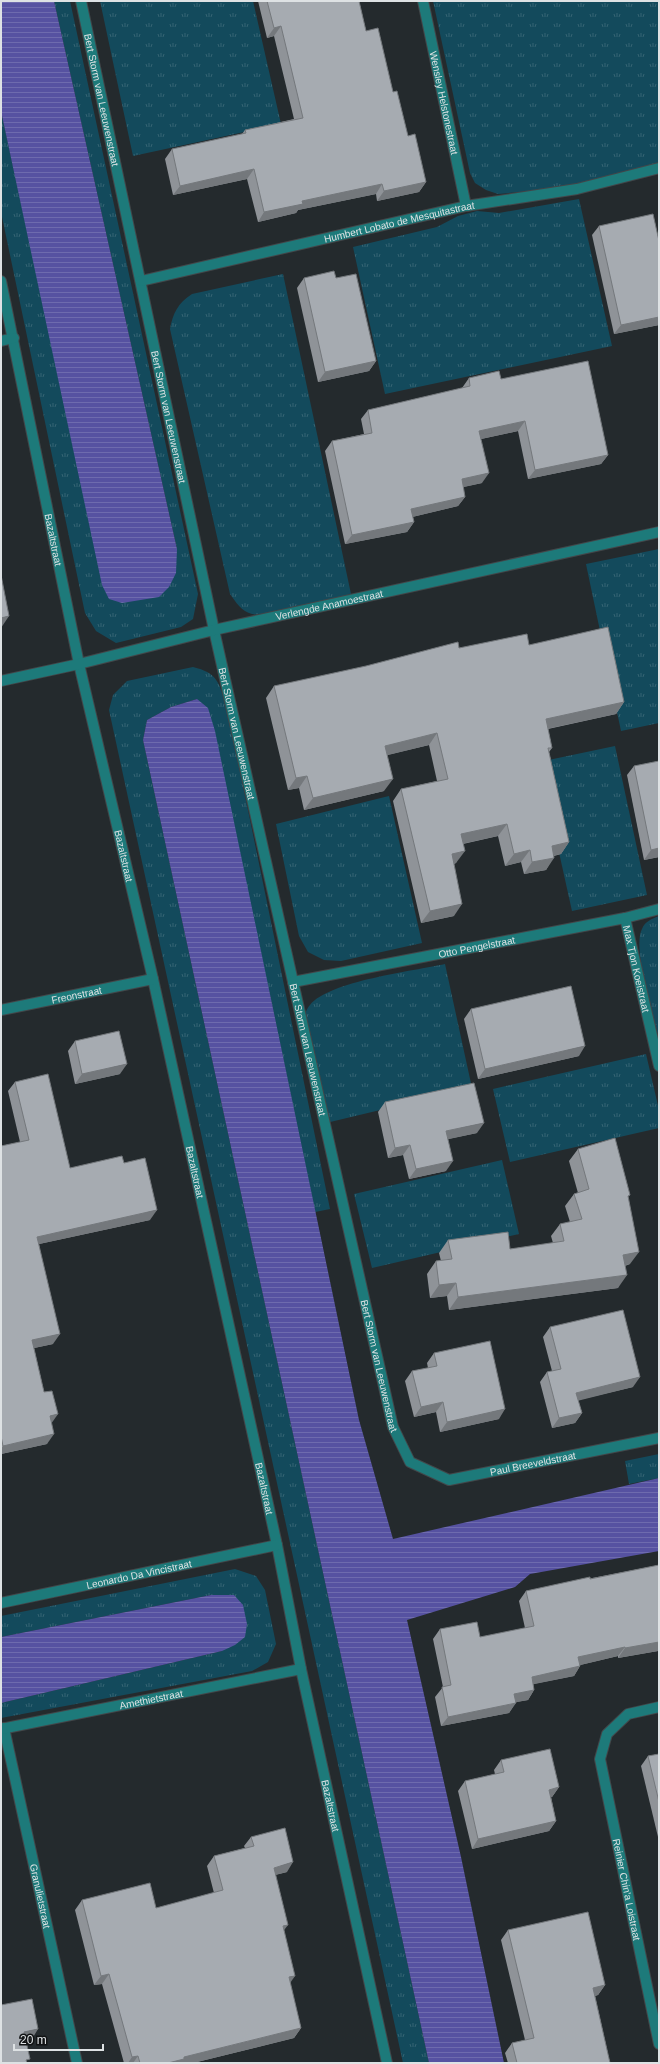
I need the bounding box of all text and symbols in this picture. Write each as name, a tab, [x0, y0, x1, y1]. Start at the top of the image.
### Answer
street label: Bert Storm van Leeuwenstraat	[83, 33, 121, 167]
street label: Wensley Helstonestraat	[428, 50, 461, 156]
street label: Humbert Lobato de Mesquitastraat	[323, 199, 475, 244]
street label: Bert Storm van Leeuwenstraat	[150, 350, 188, 484]
street label: Bazaltstraat	[43, 513, 64, 567]
street label: Verlengde Anamoestraat	[274, 587, 384, 622]
street label: Bert Storm van Leeuwenstraat	[217, 666, 257, 801]
street label: Bazaltstraat	[113, 829, 136, 883]
street label: Max Tjon Koeistraat	[621, 924, 652, 1013]
street label: Otto Pengelstraat	[437, 934, 516, 959]
street label: Bert Storm van Leeuwenstraat	[288, 982, 328, 1117]
street label: Freonstraat	[50, 984, 103, 1005]
street label: Bazaltstraat	[184, 1145, 206, 1199]
street label: Bert Storm van Leeuwenstraat	[359, 1299, 400, 1434]
street label: Paul Breeveldstraat	[489, 1449, 577, 1477]
street label: Bazaltstraat	[254, 1461, 276, 1516]
street label: Leonardo Da Vincistraat	[85, 1558, 193, 1590]
street label: Amethietstraat	[118, 1687, 184, 1711]
street label: Bazaltstraat	[320, 1779, 342, 1833]
street label: Reinier Chin'a Loistraat	[611, 1838, 643, 1942]
street label: Granulietstraat	[28, 1863, 53, 1930]
scale bar	[14, 2026, 103, 2052]
text: 20 m	[20, 2033, 47, 2047]

